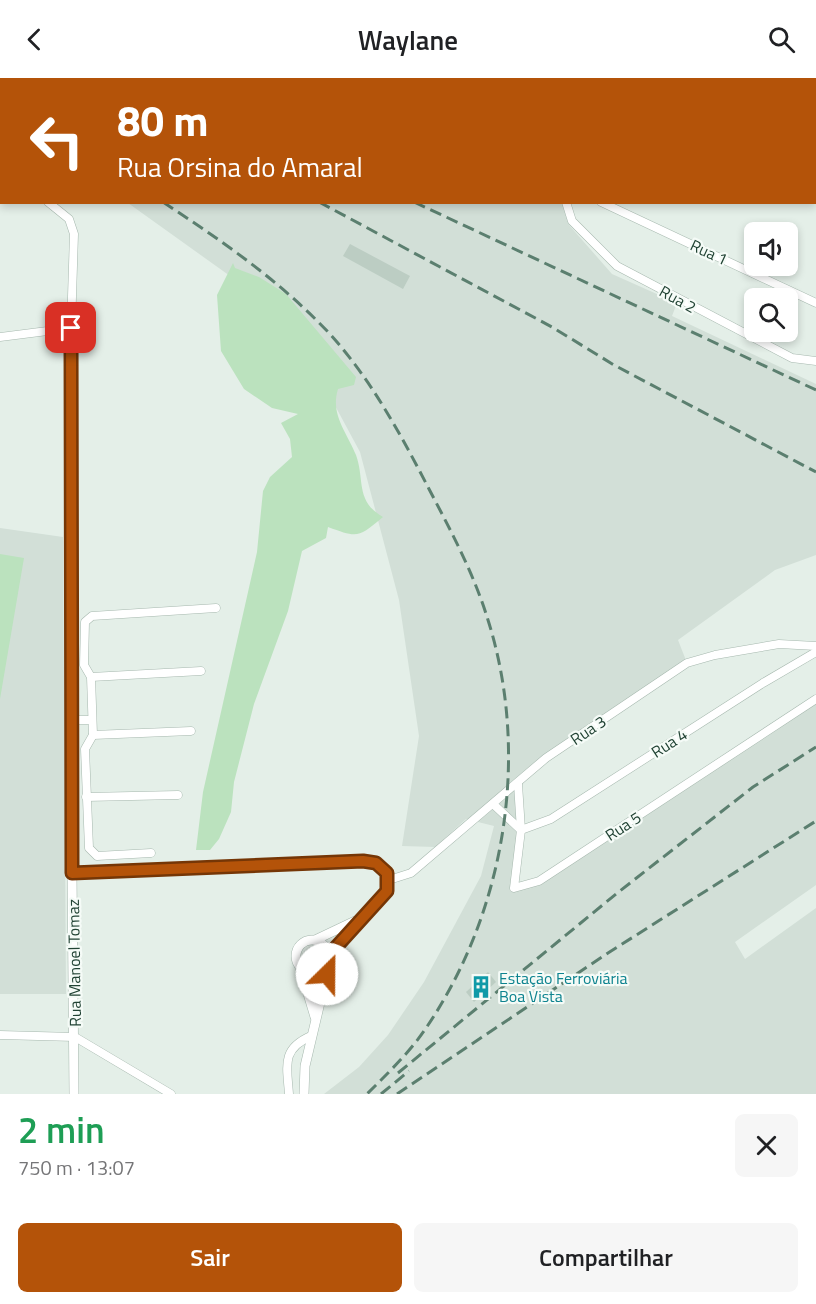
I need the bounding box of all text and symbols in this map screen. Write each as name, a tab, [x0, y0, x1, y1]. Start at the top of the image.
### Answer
text: Waylane	[358, 19, 458, 60]
icon: back	[18, 23, 51, 56]
icon: search	[765, 23, 798, 56]
text: 80 m	[117, 88, 209, 152]
icon: left	[18, 102, 96, 180]
text: Rua Orsina do Amaral	[117, 146, 363, 187]
map controls	[744, 222, 798, 342]
button: sound	[744, 222, 798, 276]
street label: Rua 1	[686, 233, 732, 271]
street label: Rua 2	[655, 279, 701, 319]
button: search	[744, 288, 798, 342]
pin	[45, 302, 96, 353]
icon: arrive	[54, 311, 87, 344]
street label: Rua 3	[565, 709, 611, 751]
street label: Rua 4	[646, 722, 692, 764]
street label: Rua 5	[600, 805, 646, 847]
street label: Rua Manoel Tomaz	[61, 899, 87, 1027]
position arrow	[295, 942, 359, 1006]
place label: Estação Ferroviária Boa Vista	[499, 966, 628, 1008]
building icon: Estação Ferroviária Boa Vista	[468, 974, 494, 1000]
text: 2 min	[18, 1102, 105, 1157]
button: close	[735, 1114, 798, 1177]
text: 750 m · 13:07	[18, 1152, 135, 1183]
button: Sair	[18, 1223, 402, 1292]
button: Compartilhar	[414, 1223, 798, 1292]

